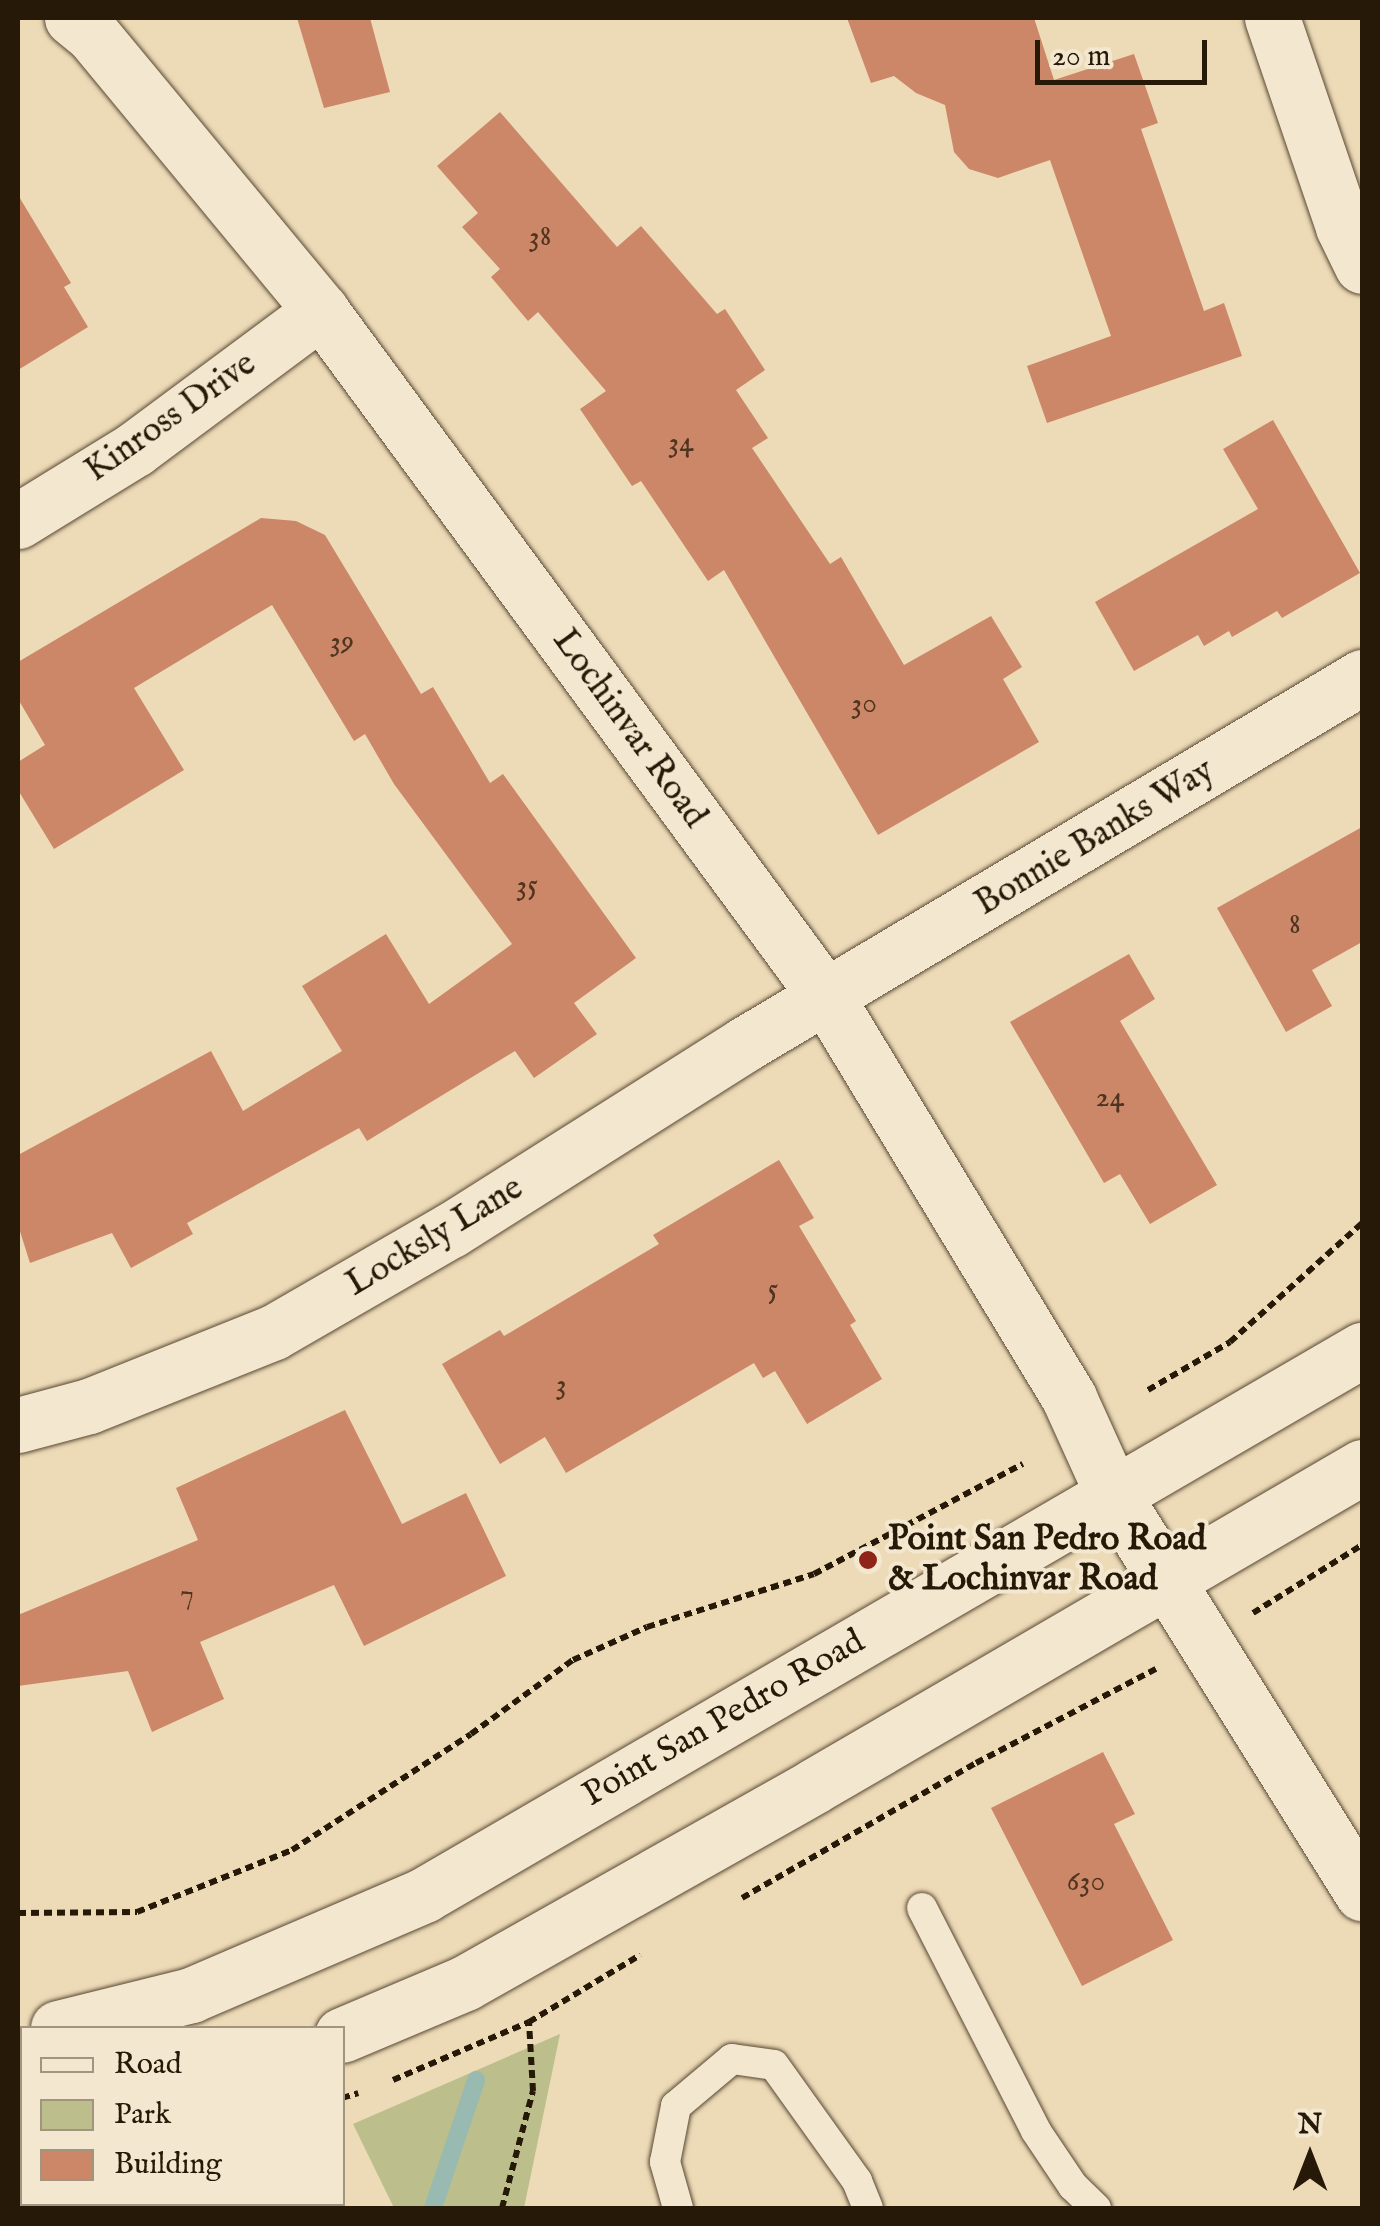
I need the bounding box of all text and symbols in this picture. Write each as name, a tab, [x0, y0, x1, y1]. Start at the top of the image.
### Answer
scale bar	[1040, 20, 1212, 82]
text: 20 m	[1052, 38, 1111, 76]
house number: 38	[529, 219, 551, 255]
street label: Kinross Drive	[78, 344, 264, 492]
house number: 34	[668, 425, 694, 461]
street label: Lochinvar Road	[543, 621, 715, 837]
house number: 39	[330, 624, 354, 660]
house number: 30	[851, 686, 877, 722]
street label: Bonnie Banks Way	[968, 750, 1222, 926]
house number: 35	[516, 868, 538, 904]
house number: 8	[1289, 907, 1301, 943]
house number: 24	[1096, 1080, 1124, 1116]
street label: Locksly Lane	[339, 1168, 531, 1306]
house number: 5	[768, 1272, 778, 1308]
house number: 3	[555, 1367, 567, 1403]
place label: Point San Pedro Road & Lochinvar Road	[888, 1519, 1206, 1601]
marker: Point San Pedro Road & Lochinvar Road	[857, 1549, 879, 1571]
house number: 7	[180, 1577, 194, 1613]
street label: Point San Pedro Road	[576, 1621, 872, 1817]
house number: 630	[1067, 1864, 1105, 1900]
legend	[20, 2026, 345, 2206]
text: Road	[114, 2046, 182, 2084]
text: Park	[114, 2096, 171, 2134]
north arrow	[1260, 2106, 1360, 2206]
text: N	[1298, 2108, 1322, 2143]
text: Building	[114, 2146, 222, 2184]

